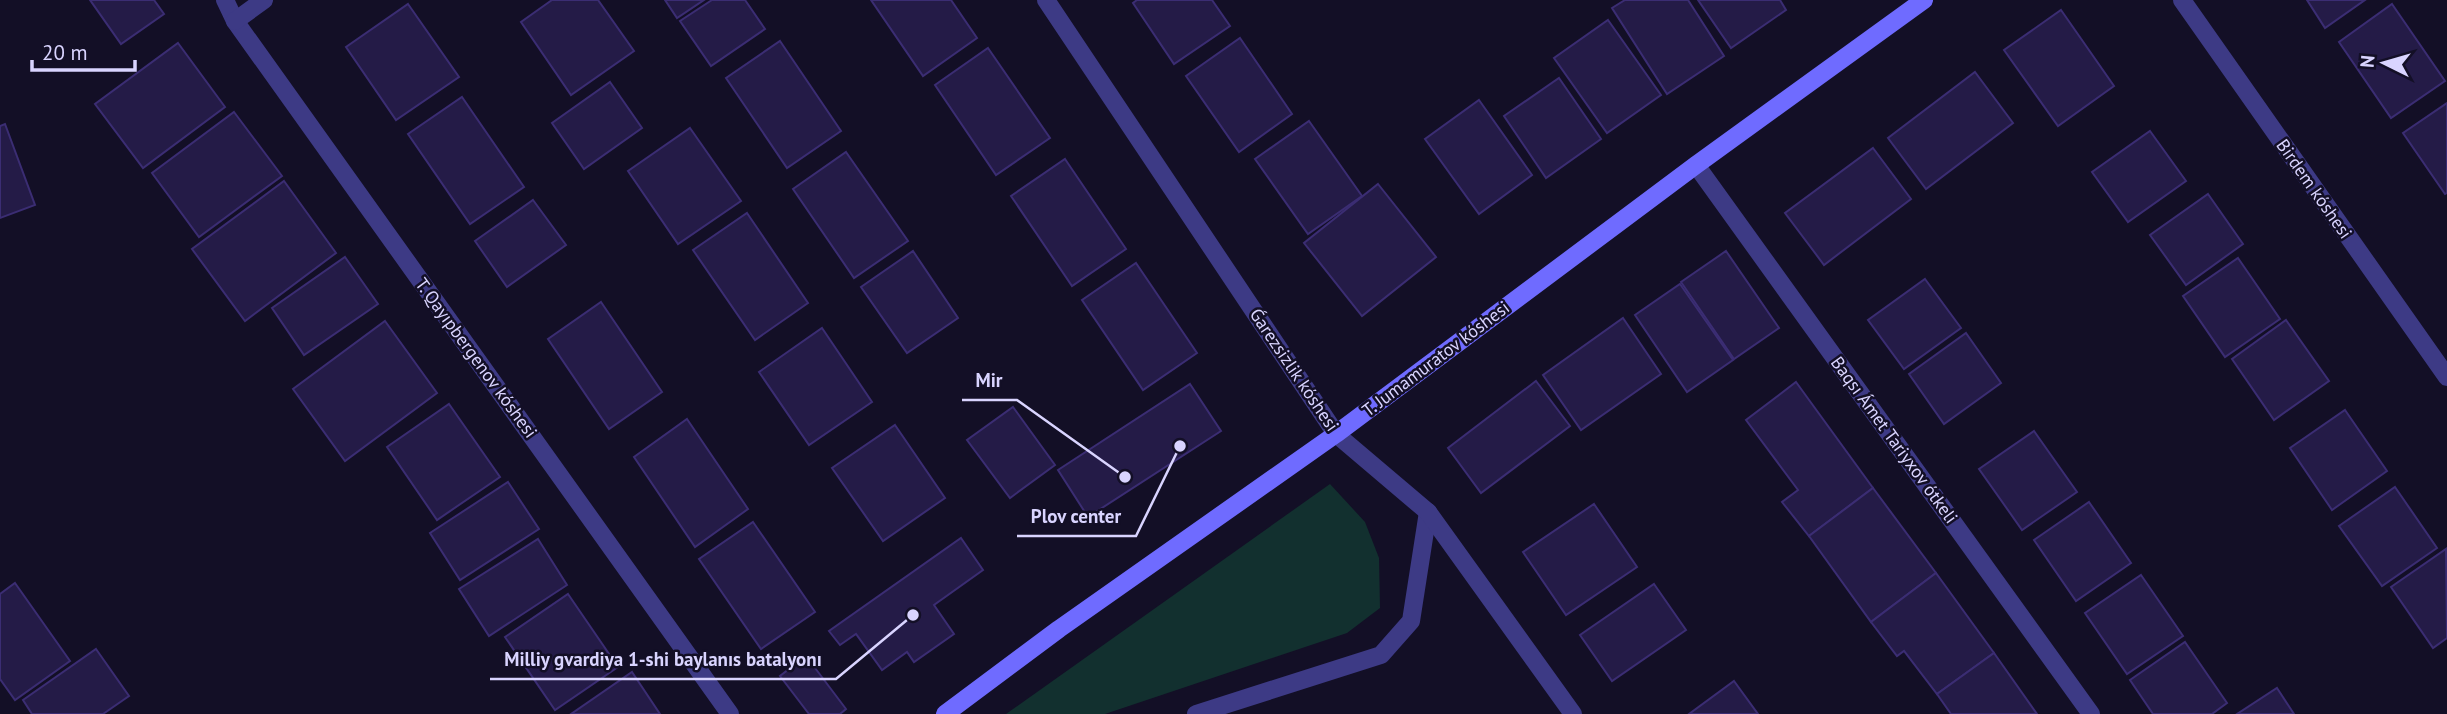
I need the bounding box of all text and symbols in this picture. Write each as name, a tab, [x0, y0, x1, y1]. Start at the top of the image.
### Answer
scale bar	[32, 28, 135, 72]
north arrow	[2349, 28, 2419, 98]
text: 20 m	[42, 39, 88, 66]
text: N	[2355, 54, 2380, 69]
street label: Birdem kóshesi	[2272, 134, 2357, 243]
street label: T. Qayıpbergenov kóshesi	[411, 273, 542, 442]
street label: T. Jumamuratov kóshesi	[1358, 296, 1514, 421]
street label: Ǵarezsizlik kóshesi	[1245, 304, 1344, 436]
street label: Baqsı Ámet Tariyxov ótkeli	[1826, 352, 1963, 528]
callout: Mir	[962, 360, 1017, 400]
text: Mir	[976, 368, 1003, 392]
callout: Plov center	[1017, 496, 1136, 536]
text: Plov center	[1031, 504, 1122, 528]
callout: Milliy gvardiya 1-shi baylanıs batalyonı	[490, 639, 836, 679]
text: Milliy gvardiya 1-shi baylanıs batalyonı	[504, 647, 822, 671]

